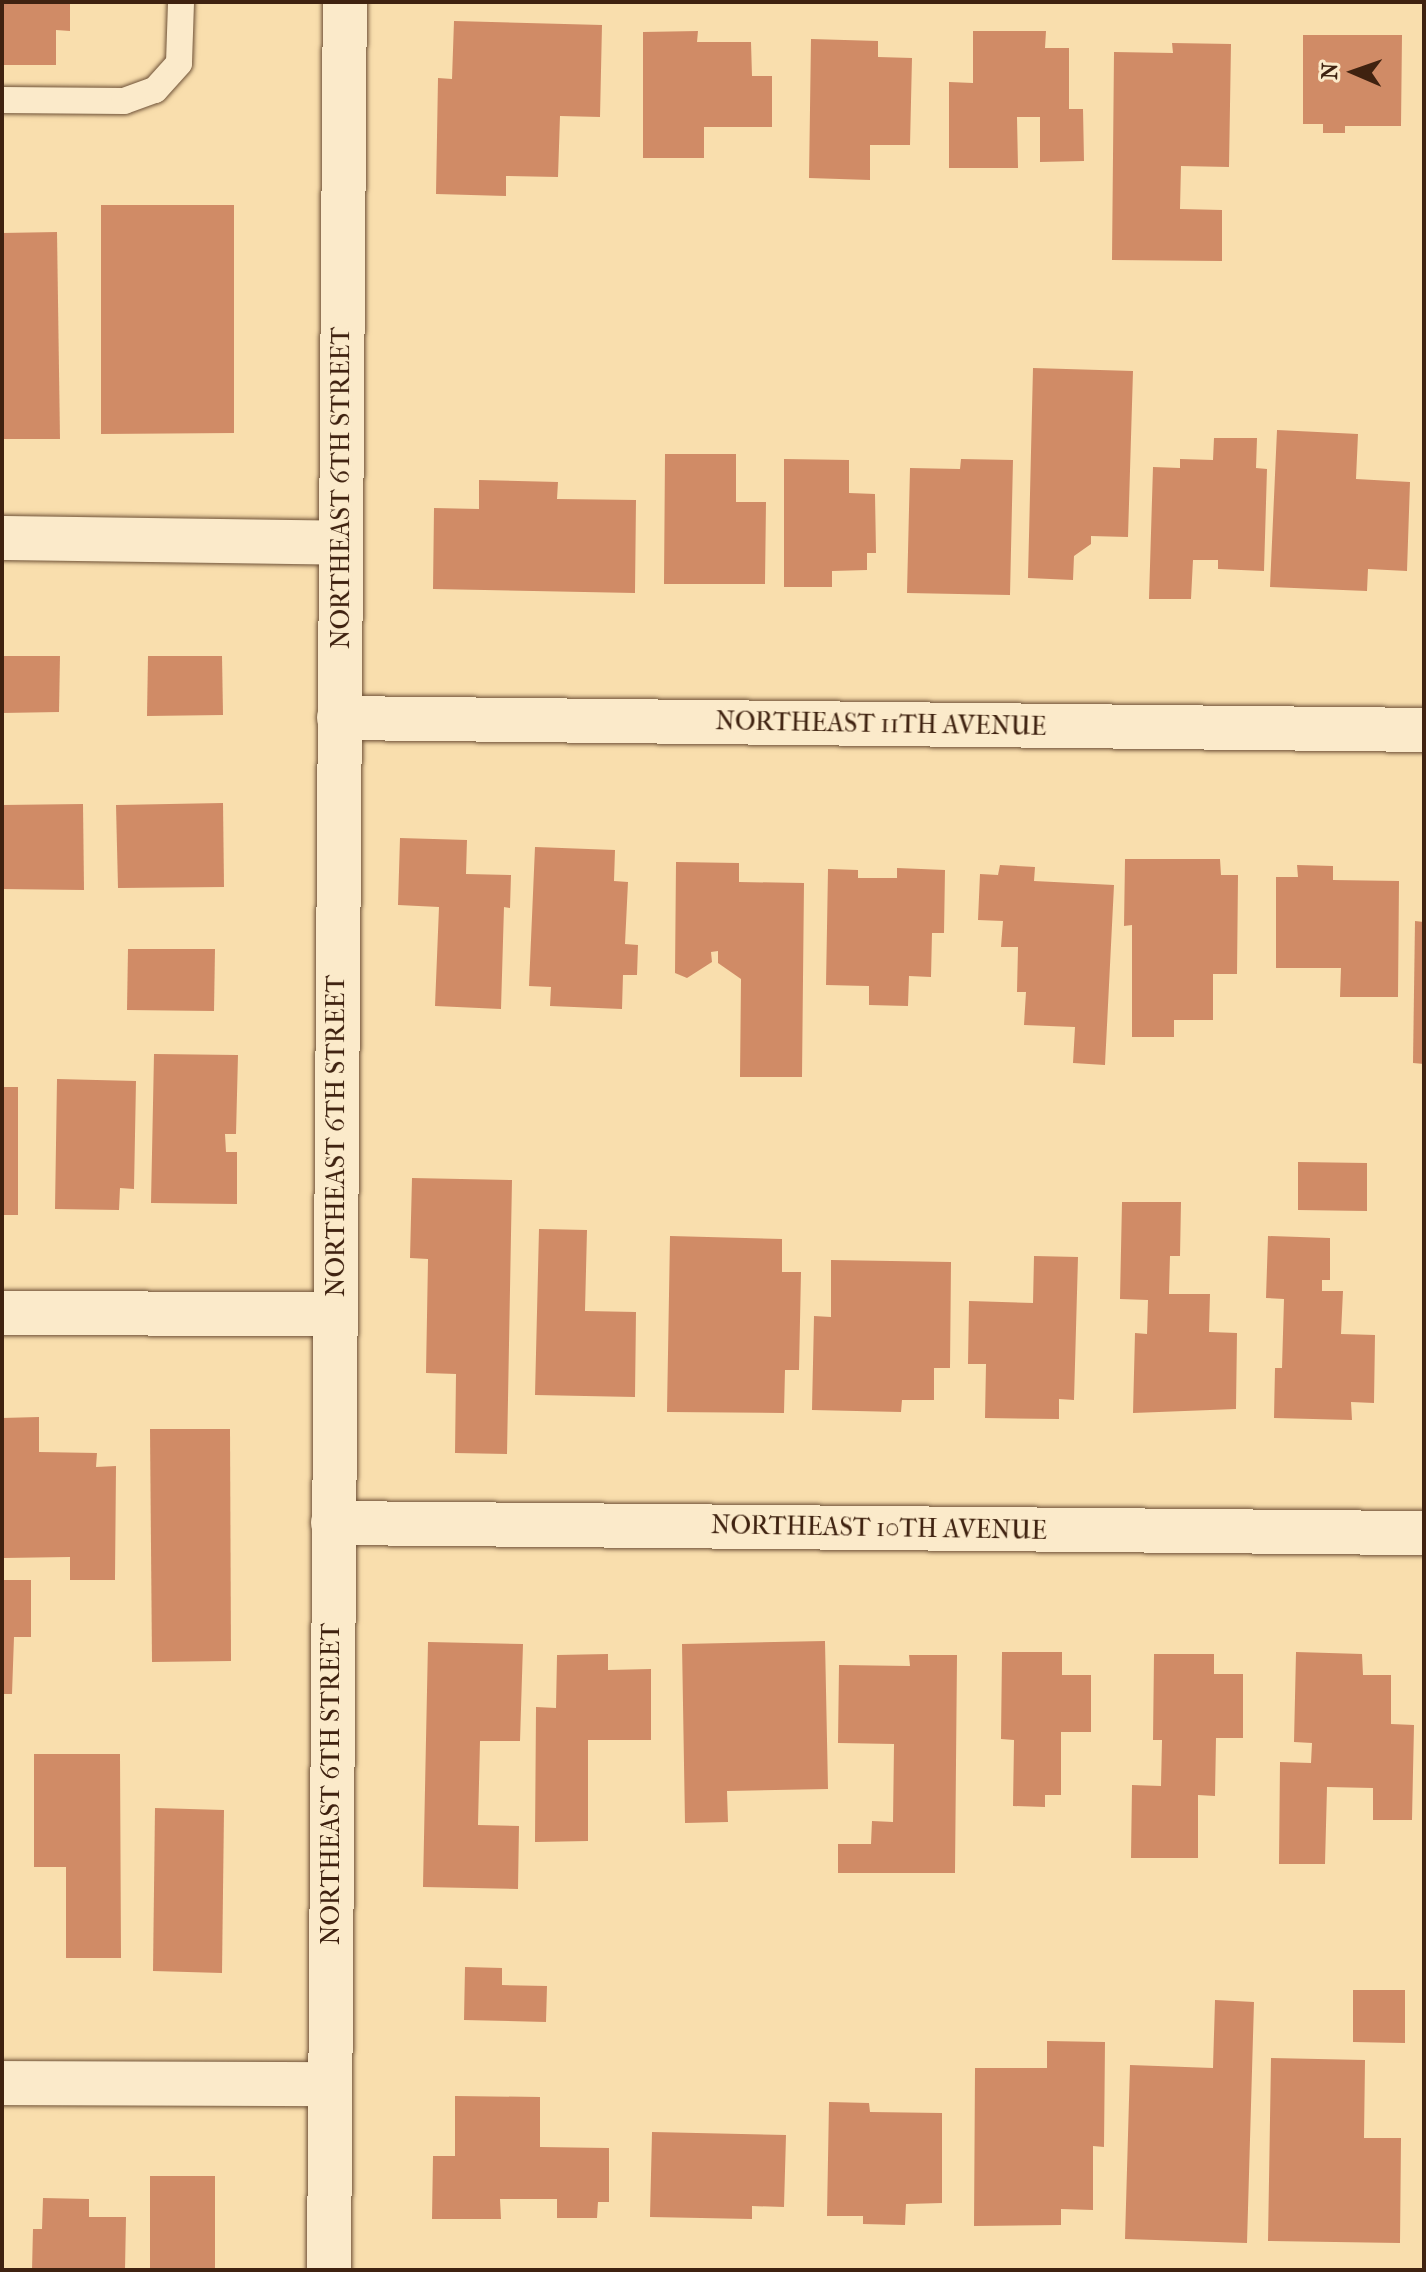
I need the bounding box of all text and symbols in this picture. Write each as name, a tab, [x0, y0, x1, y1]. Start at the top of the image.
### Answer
north arrow	[1314, 32, 1394, 112]
text: N	[1317, 62, 1343, 80]
street label: NORTHEAST 6TH STREET	[325, 327, 357, 649]
street label: NORTHEAST 11TH AVENUE	[715, 706, 1047, 742]
street label: NORTHEAST 6TH STREET	[320, 975, 352, 1297]
street label: NORTHEAST 10TH AVENUE	[711, 1509, 1047, 1547]
street label: NORTHEAST 6TH STREET	[315, 1623, 347, 1945]

